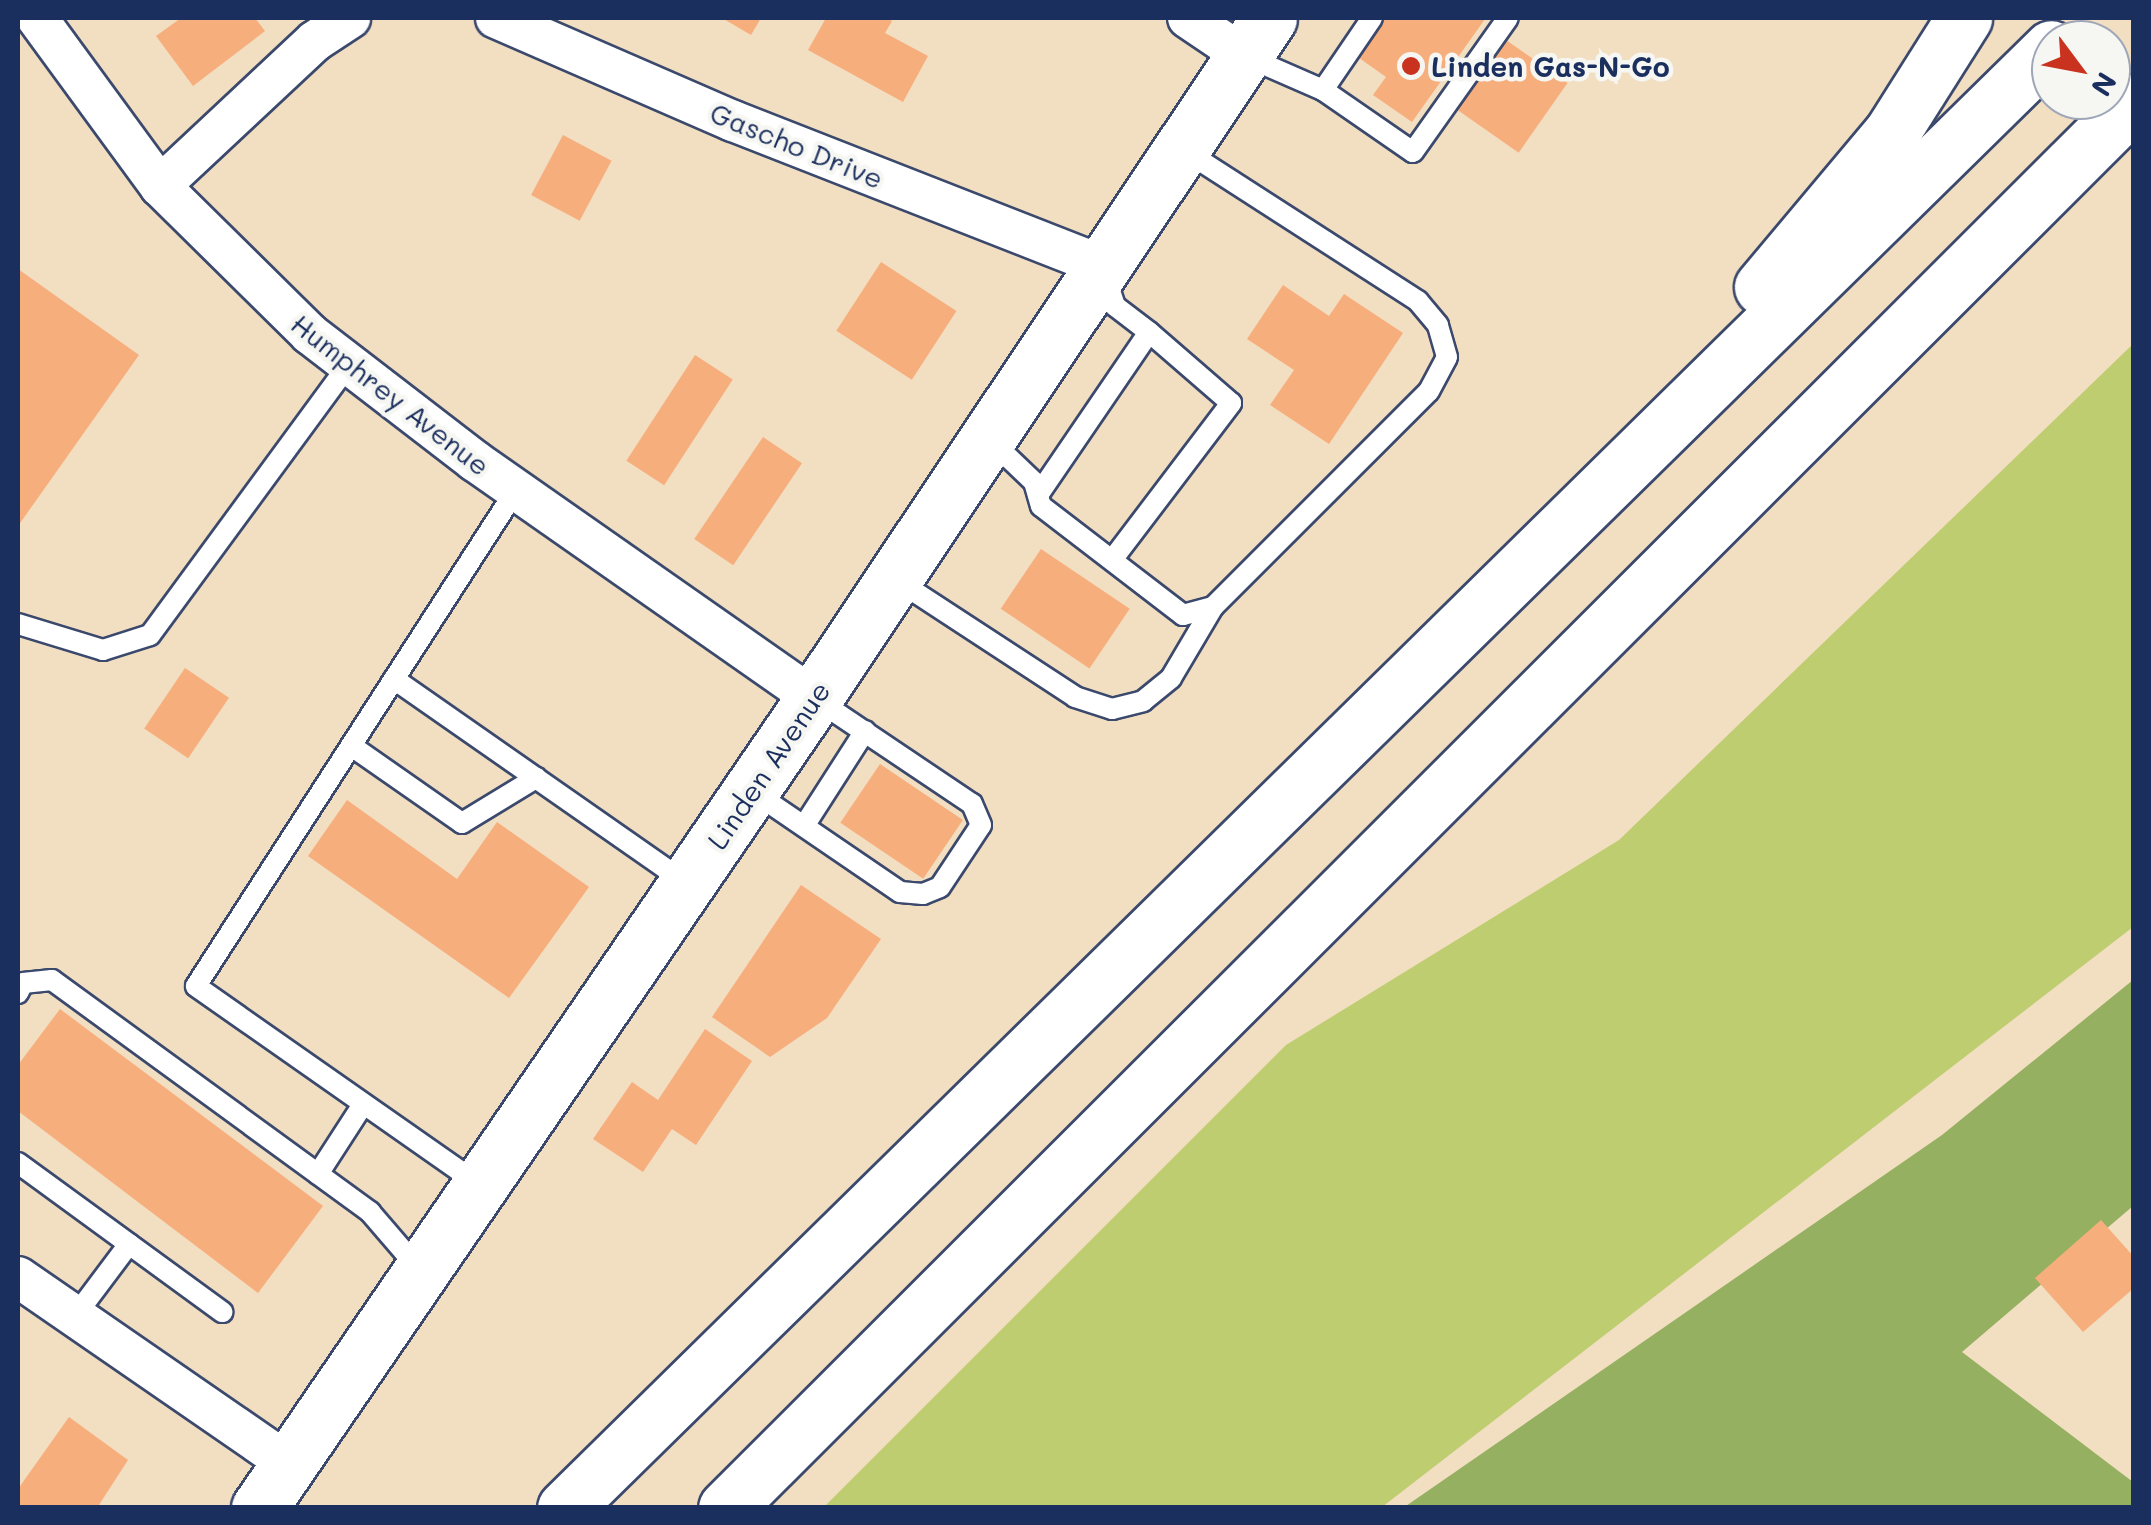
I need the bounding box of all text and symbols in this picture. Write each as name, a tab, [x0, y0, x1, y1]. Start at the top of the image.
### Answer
north arrow	[2031, 20, 2131, 120]
place label: Linden Gas-N-Go	[1431, 49, 1670, 83]
marker: Linden Gas-N-Go	[1400, 55, 1422, 77]
text: N	[2084, 66, 2126, 103]
street label: Gascho Drive	[706, 95, 888, 195]
street label: Humphrey Avenue	[285, 306, 497, 482]
street label: Linden Avenue	[699, 675, 837, 855]

